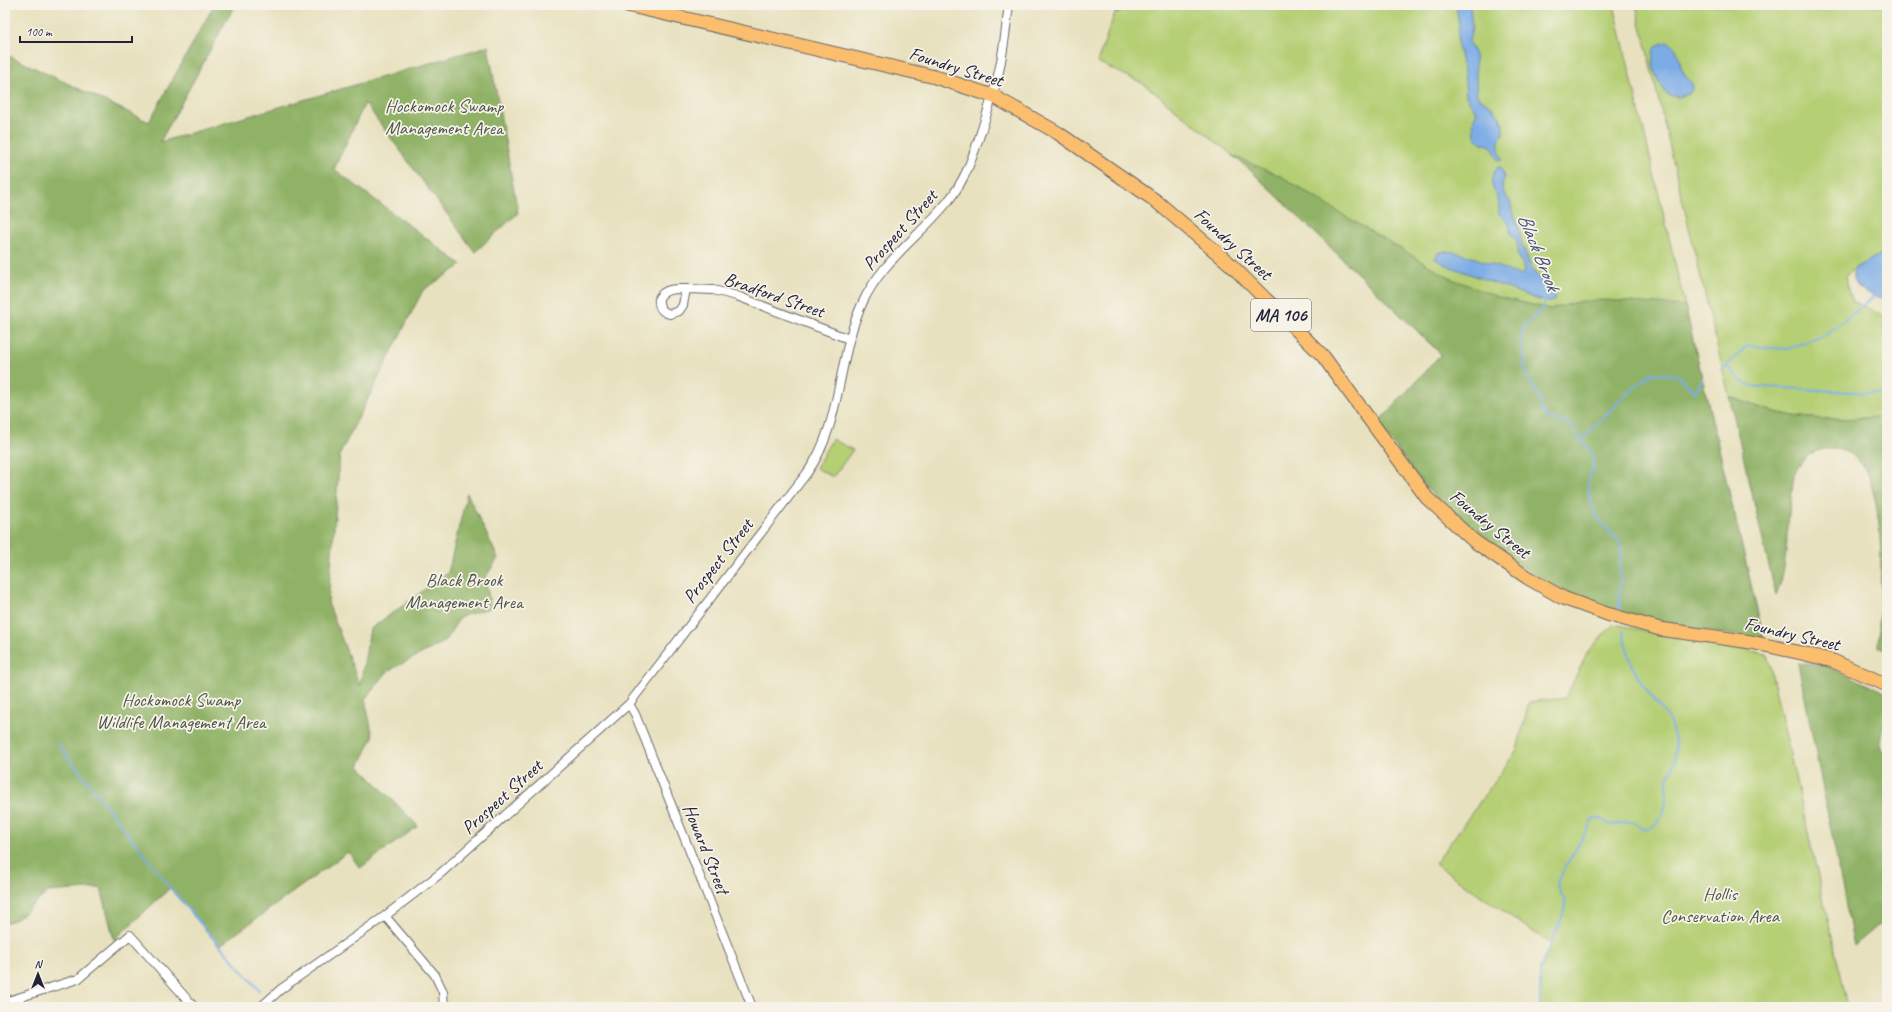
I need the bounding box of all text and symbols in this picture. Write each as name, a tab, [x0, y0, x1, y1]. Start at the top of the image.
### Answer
scale bar	[20, 18, 132, 44]
text: 100 m	[26, 24, 53, 40]
street label: Foundry Street	[906, 41, 1007, 93]
park label: Hockomock Swamp Management Area	[385, 94, 505, 140]
street label: Prospect Street	[857, 183, 944, 276]
street label: Foundry Street	[1189, 203, 1278, 286]
water label: Black Brook	[1512, 210, 1567, 298]
street label: Bradford Street	[721, 267, 829, 324]
road number: MA 106	[1251, 299, 1311, 331]
street label: Foundry Street	[1445, 484, 1537, 565]
street label: Prospect Street	[678, 513, 760, 608]
park label: Black Brook Management Area	[405, 568, 525, 614]
street label: Foundry Street	[1742, 611, 1844, 657]
park label: Hockomock Swamp Wildlife Management Area	[96, 688, 268, 734]
street label: Prospect Street	[456, 753, 549, 840]
street label: Howard Street	[677, 800, 736, 900]
park label: Hollis Conservation Area	[1661, 882, 1781, 928]
north arrow	[18, 954, 58, 994]
text: N	[35, 957, 44, 971]

